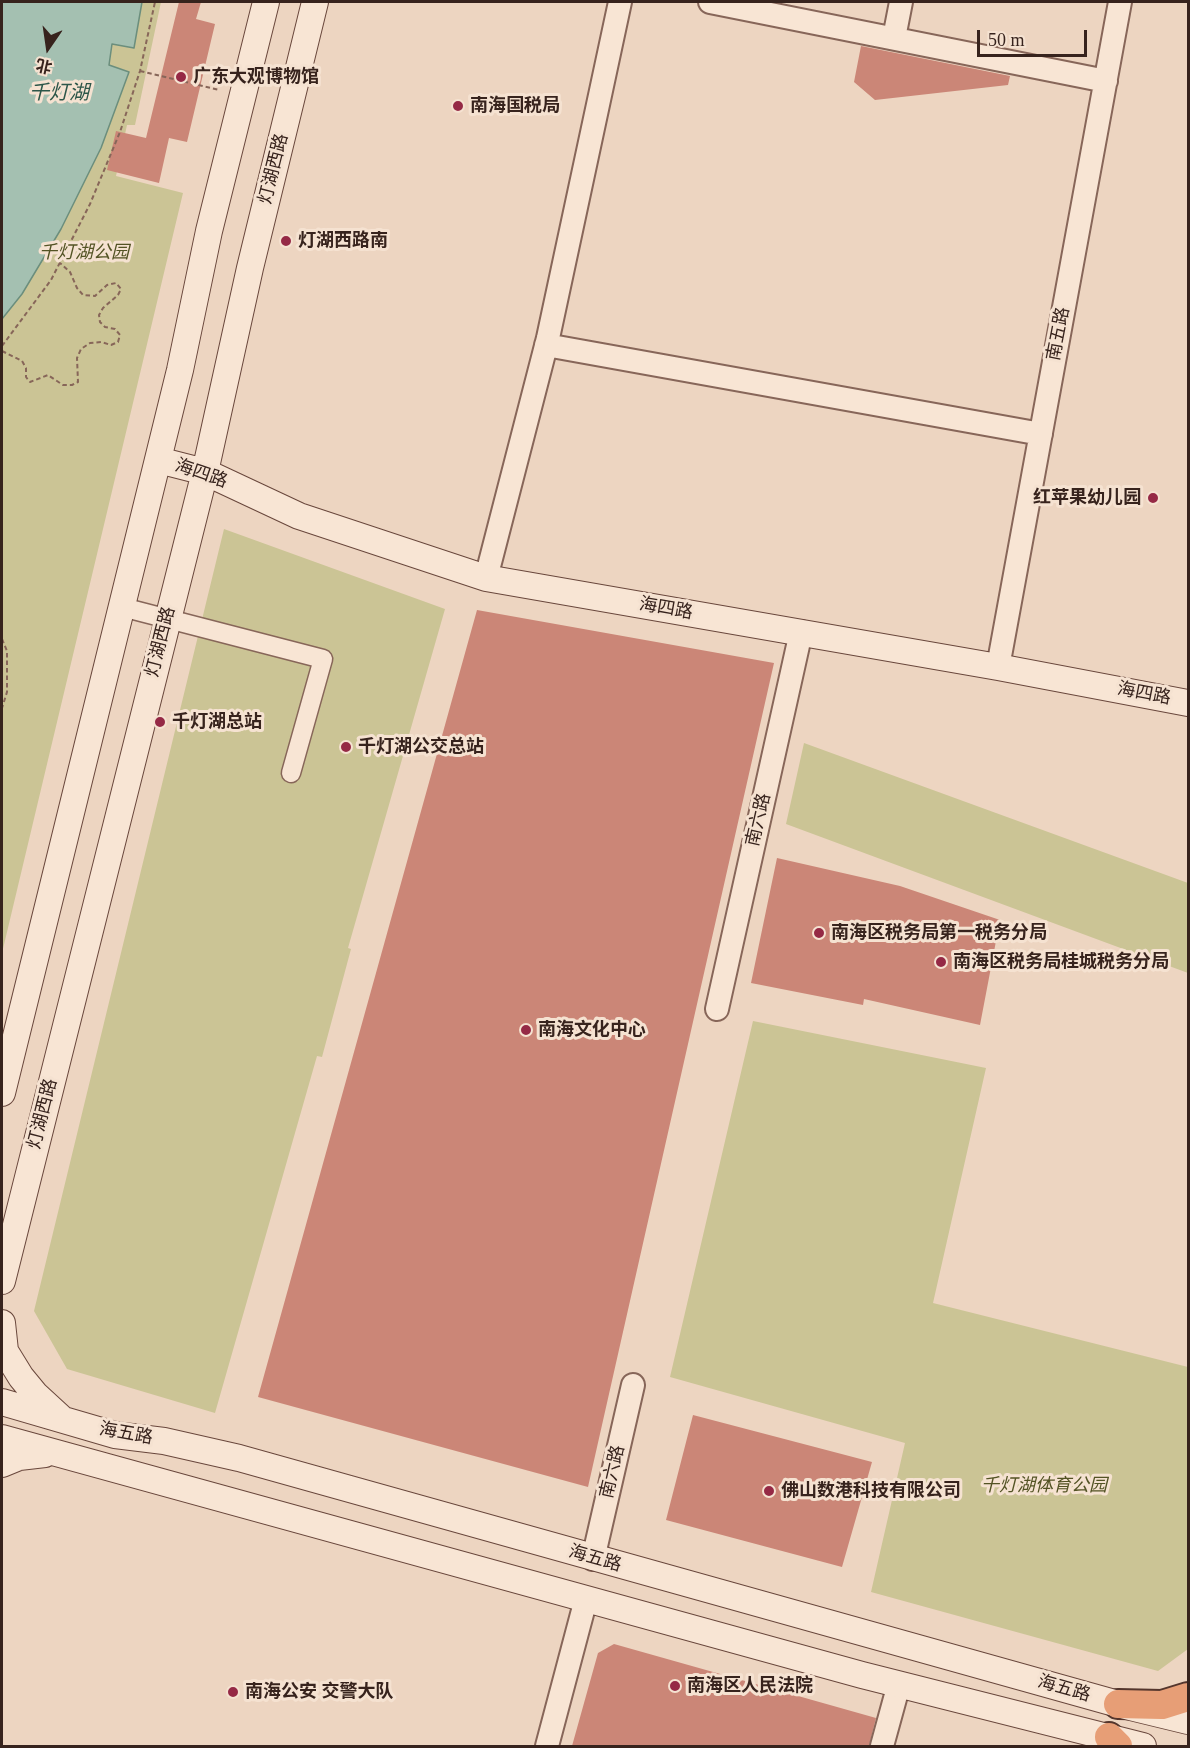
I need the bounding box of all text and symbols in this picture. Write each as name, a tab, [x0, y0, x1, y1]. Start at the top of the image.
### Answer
north arrow	[18, 18, 78, 78]
scale bar	[980, 18, 1090, 56]
text: 50 m	[988, 30, 1025, 50]
text: 北	[34, 56, 54, 76]
place label: 广东大观博物馆	[193, 66, 319, 88]
marker: 广东大观博物馆	[174, 70, 188, 84]
water label: 千灯湖	[29, 82, 89, 106]
place label: 南海国税局	[470, 95, 560, 117]
marker: 南海国税局	[451, 99, 465, 113]
street label: 灯湖西路	[255, 131, 293, 207]
place label: 灯湖西路南	[298, 230, 388, 252]
marker: 灯湖西路南	[279, 234, 293, 248]
park label: 千灯湖公园	[39, 242, 129, 264]
street label: 南五路	[1043, 305, 1075, 363]
street label: 海四路	[172, 455, 230, 493]
place label: 红苹果幼儿园	[1033, 487, 1141, 509]
marker: 红苹果幼儿园	[1146, 491, 1160, 505]
street label: 海四路	[638, 594, 694, 624]
street label: 灯湖西路	[142, 604, 180, 680]
street label: 海四路	[1115, 678, 1173, 710]
place label: 千灯湖总站	[172, 711, 262, 733]
marker: 千灯湖总站	[153, 715, 167, 729]
place label: 千灯湖公交总站	[358, 736, 484, 758]
marker: 千灯湖公交总站	[339, 740, 353, 754]
street label: 南六路	[742, 791, 776, 849]
place label: 南海区税务局第一税务分局	[831, 922, 1047, 944]
marker: 南海区税务局第一税务分局	[812, 926, 826, 940]
place label: 南海区税务局桂城税务分局	[953, 951, 1169, 973]
marker: 南海区税务局桂城税务分局	[934, 955, 948, 969]
place label: 南海文化中心	[538, 1019, 646, 1041]
marker: 南海文化中心	[519, 1023, 533, 1037]
street label: 灯湖西路	[24, 1076, 62, 1152]
street label: 海五路	[98, 1419, 154, 1449]
street label: 南六路	[596, 1443, 630, 1501]
park label: 千灯湖体育公园	[981, 1475, 1107, 1497]
place label: 佛山数港科技有限公司	[781, 1480, 961, 1502]
marker: 佛山数港科技有限公司	[762, 1484, 776, 1498]
street label: 海五路	[566, 1541, 624, 1577]
street label: 海五路	[1035, 1671, 1093, 1707]
place label: 南海区人民法院	[687, 1675, 813, 1697]
marker: 南海区人民法院	[668, 1679, 682, 1693]
place label: 南海公安 交警大队	[245, 1681, 393, 1703]
marker: 南海公安 交警大队	[226, 1685, 240, 1699]

